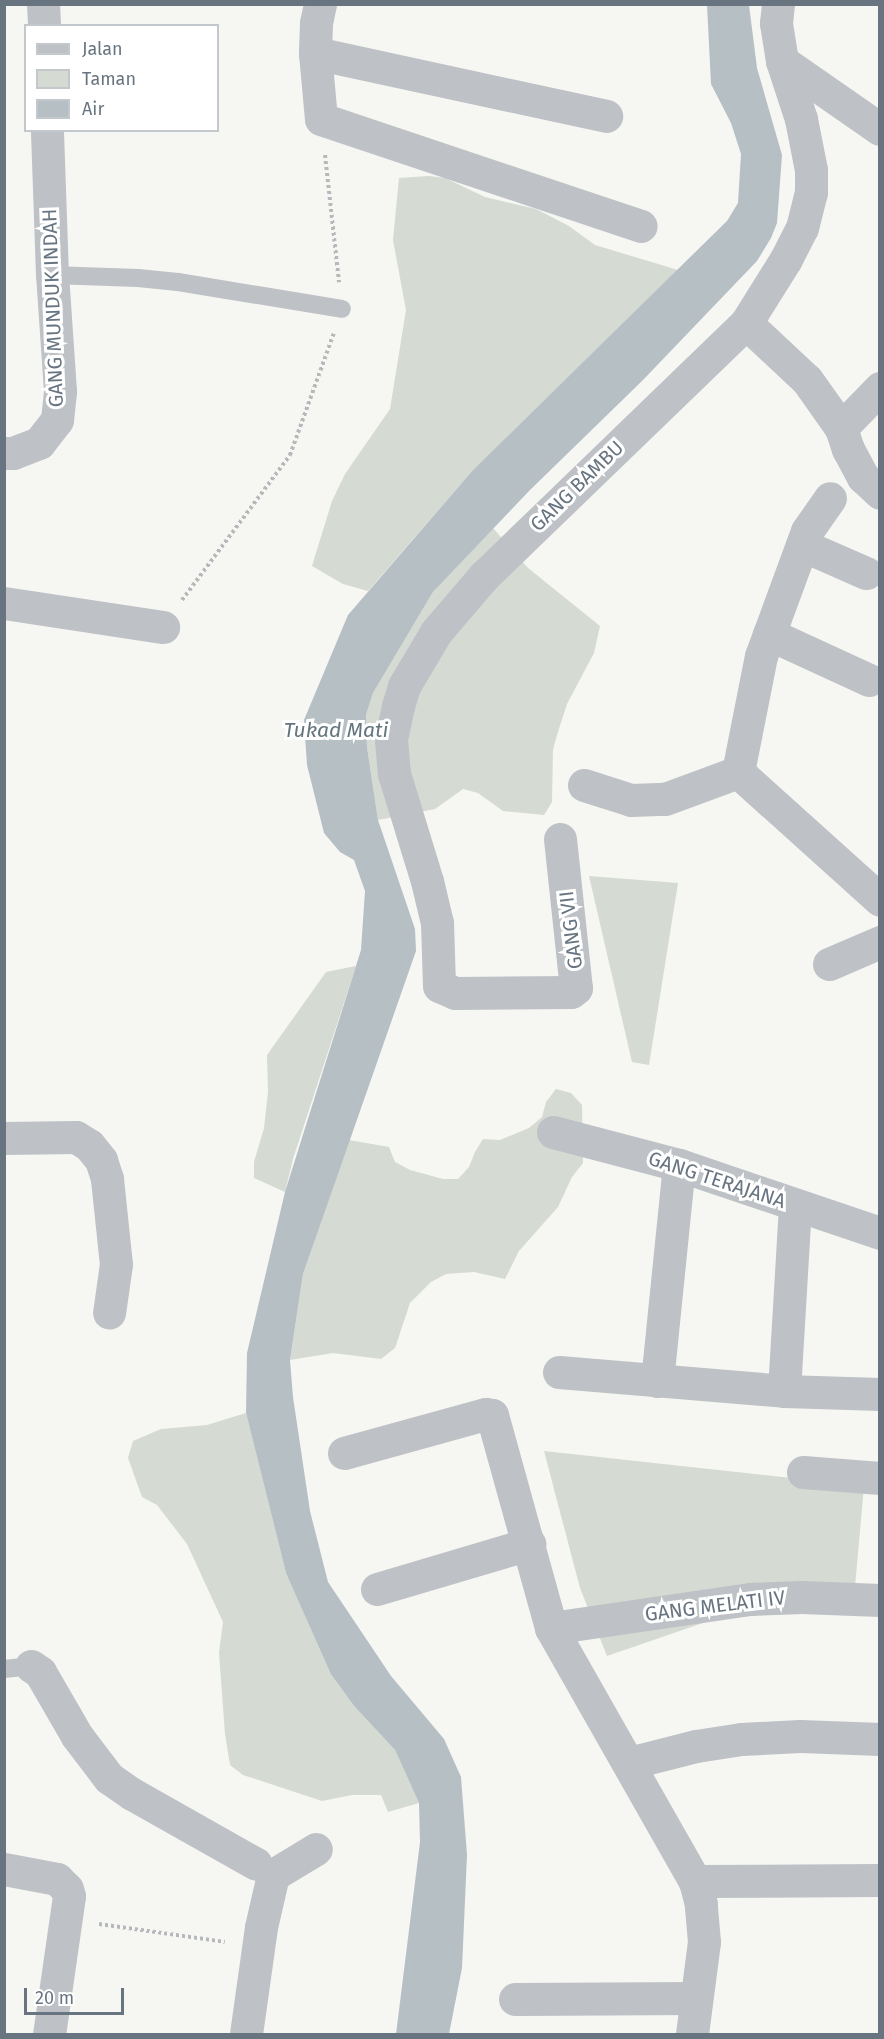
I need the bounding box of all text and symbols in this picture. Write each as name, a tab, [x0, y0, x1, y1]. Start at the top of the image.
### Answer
legend	[24, 24, 219, 132]
text: Jalan	[82, 38, 123, 60]
text: Taman	[82, 68, 136, 90]
text: Air	[82, 98, 104, 120]
street label: GANG MUNDUK INDAH	[38, 208, 68, 408]
street label: GANG BAMBU	[525, 436, 629, 536]
water label: Tukad Mati	[284, 717, 388, 743]
street label: GANG VII	[554, 890, 588, 970]
street label: GANG TERAJANA	[645, 1147, 789, 1213]
street label: GANG MELATI IV	[644, 1586, 786, 1626]
scale bar	[27, 1976, 128, 2014]
text: 20 m	[35, 1987, 74, 2009]

